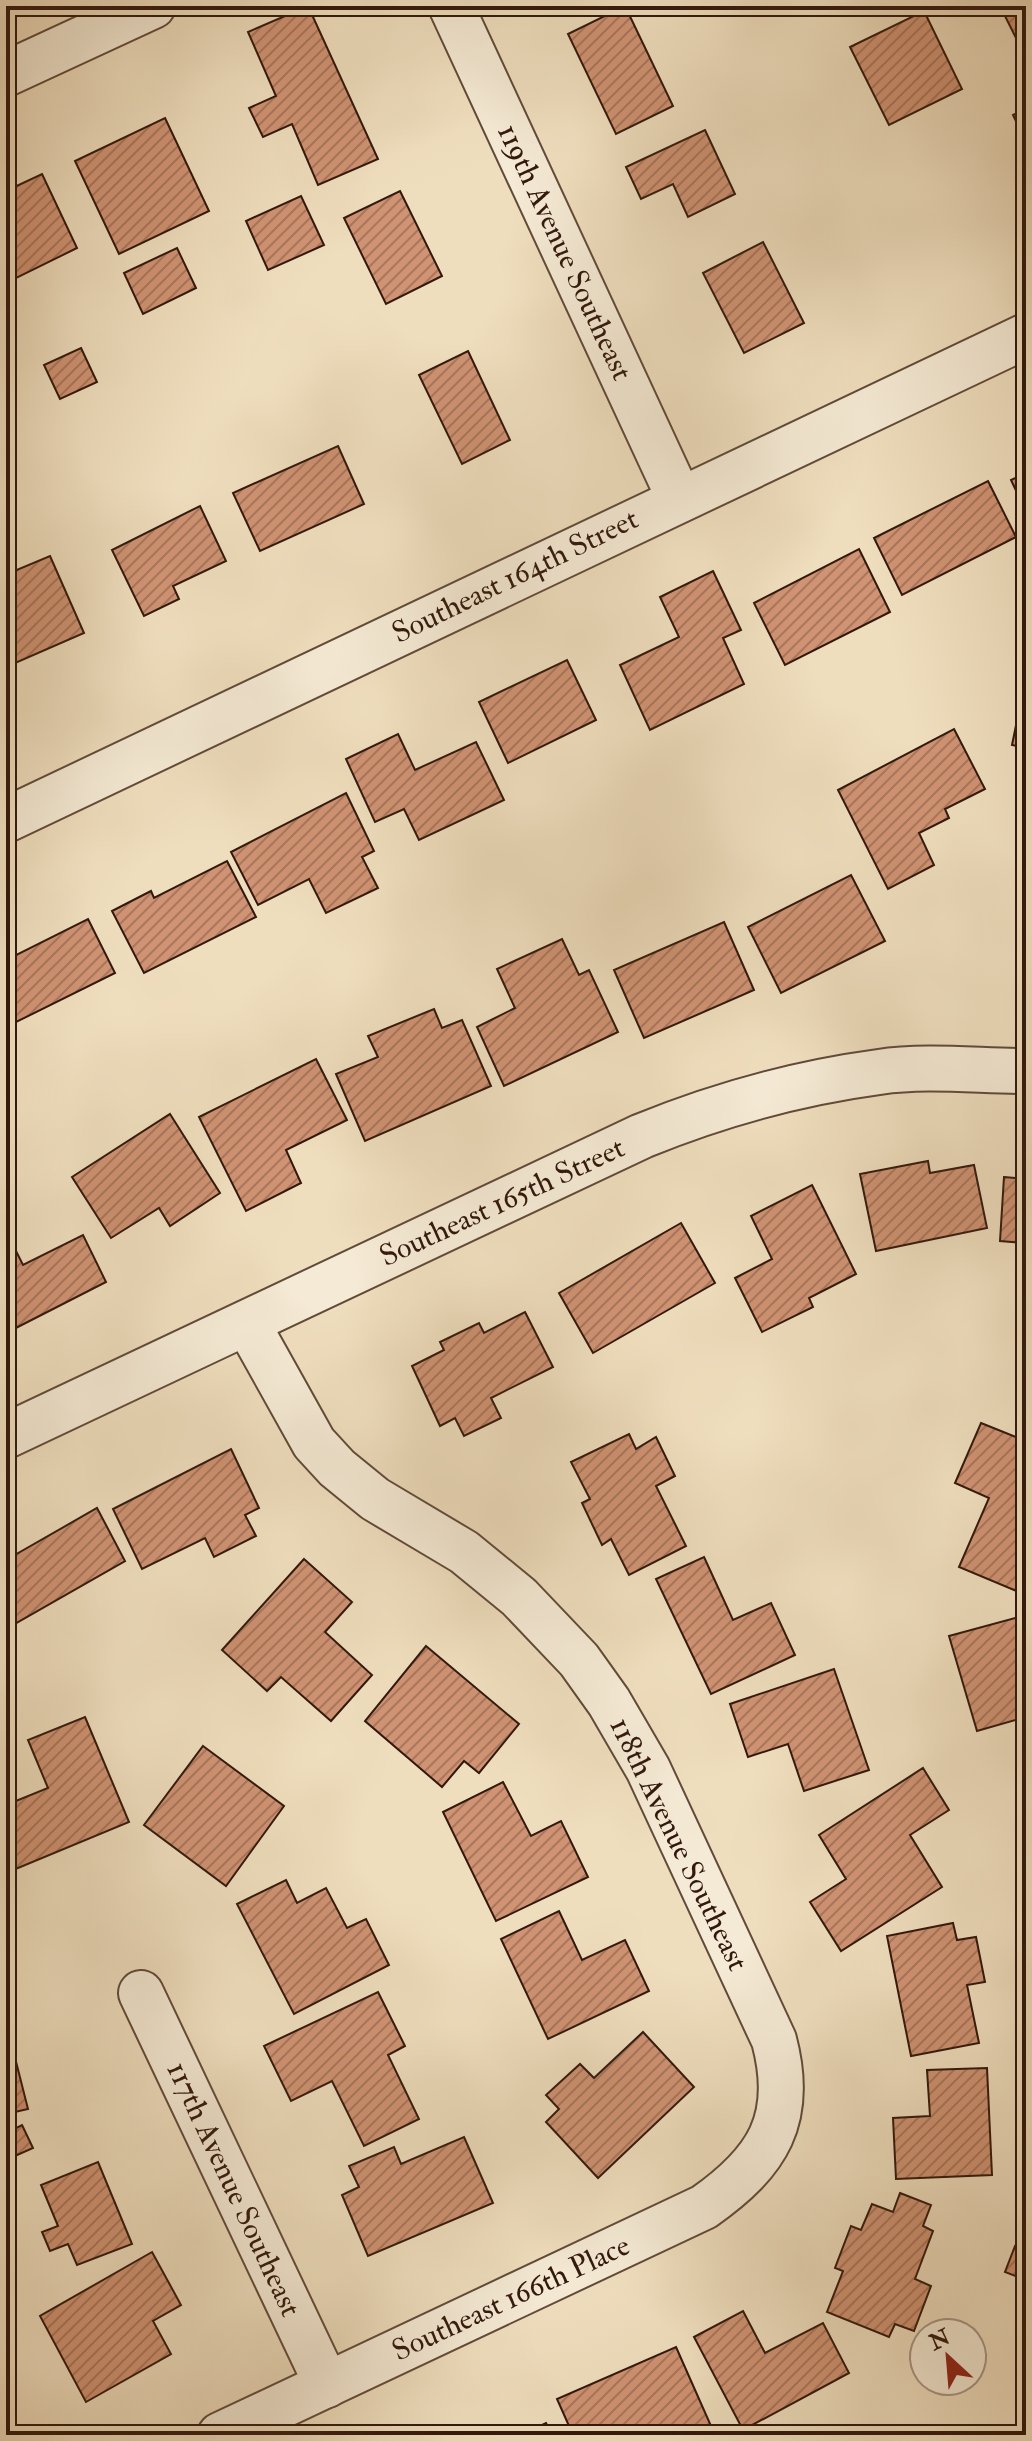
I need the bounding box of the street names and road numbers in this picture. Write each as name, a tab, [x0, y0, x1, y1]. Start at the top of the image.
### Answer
street label: 119th Avenue Southeast	[489, 118, 641, 386]
street label: Southeast 164th Street	[386, 500, 644, 652]
street label: Southeast 165th Street	[374, 1129, 631, 1275]
street label: 118th Avenue Southeast	[602, 1711, 757, 1977]
street label: 117th Avenue Southeast	[159, 2056, 309, 2323]
street label: Southeast 166th Place	[386, 2227, 636, 2369]

